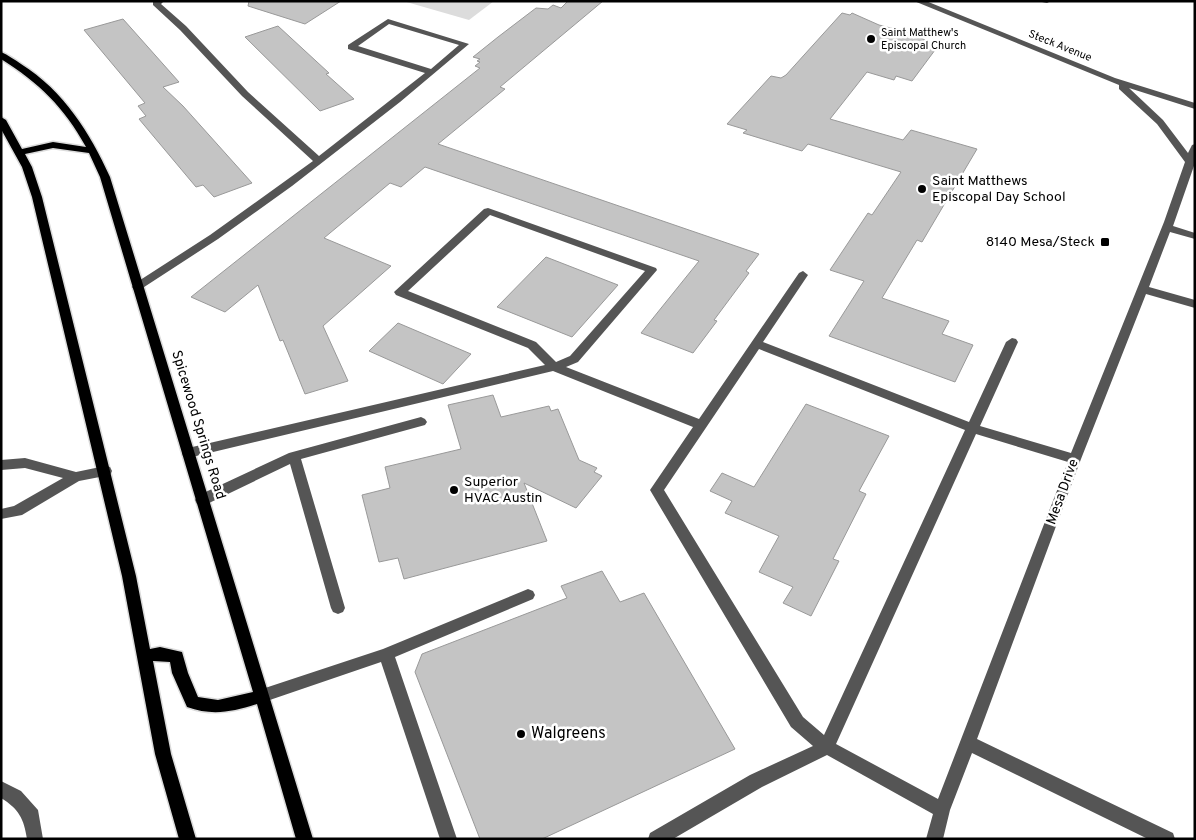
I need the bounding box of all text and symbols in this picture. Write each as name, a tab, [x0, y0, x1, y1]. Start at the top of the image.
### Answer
place label: Saint Matthew's Episcopal Church	[881, 26, 966, 53]
street label: Steck Avenue	[1026, 27, 1094, 65]
marker: Saint Matthew's Episcopal Church	[865, 33, 877, 45]
place label: Saint Matthews Episcopal Day School	[932, 173, 1066, 206]
marker: Saint Matthews Episcopal Day School	[916, 183, 928, 195]
place label: 8140 Mesa/Steck	[986, 234, 1095, 251]
marker: 8140 Mesa/Steck	[1099, 236, 1111, 248]
street label: Spicewood Springs Road	[167, 348, 229, 502]
street label: Mesa Drive	[1043, 457, 1083, 527]
place label: Superior HVAC Austin	[464, 474, 542, 507]
marker: Superior HVAC Austin	[448, 484, 460, 496]
place label: Walgreens	[531, 724, 606, 744]
marker: Walgreens	[515, 728, 527, 740]

